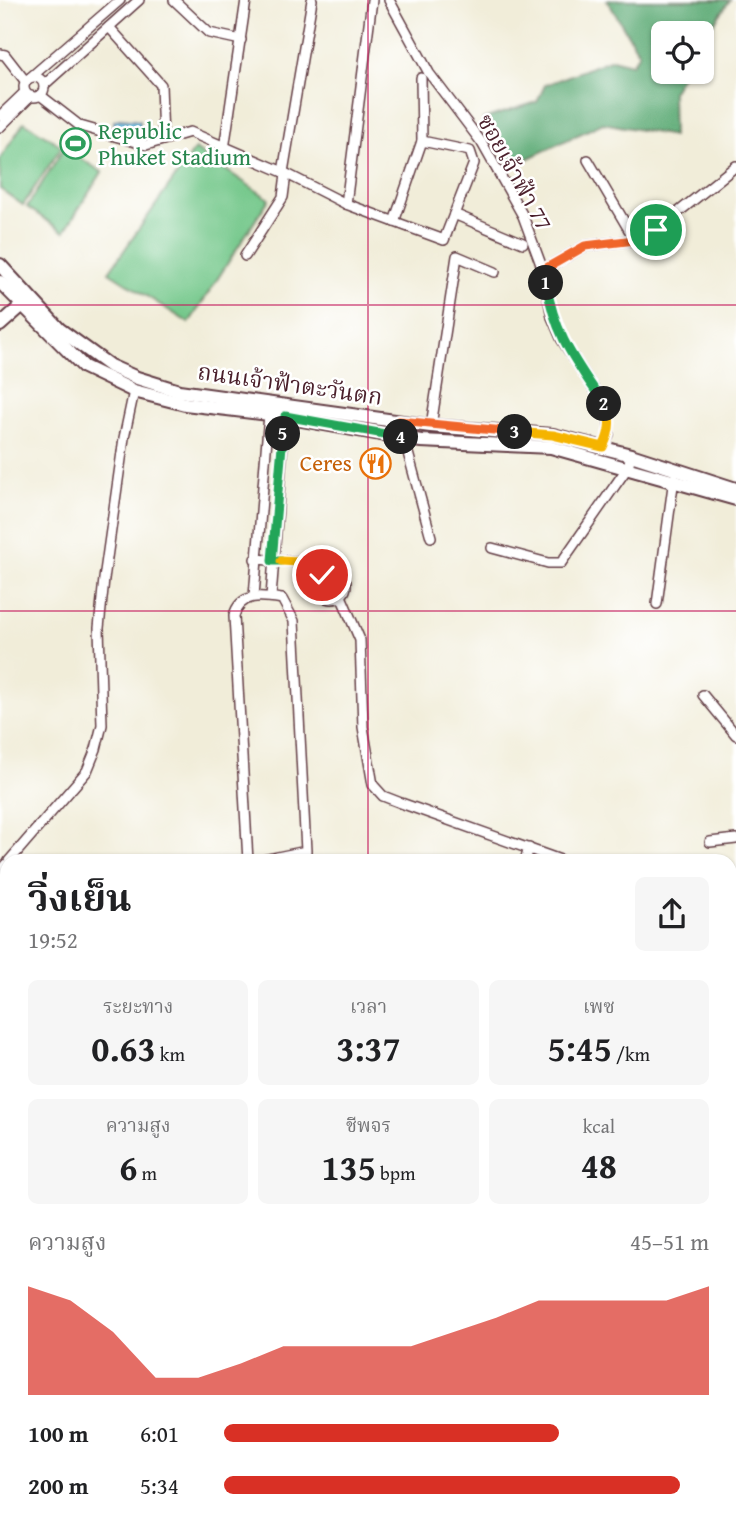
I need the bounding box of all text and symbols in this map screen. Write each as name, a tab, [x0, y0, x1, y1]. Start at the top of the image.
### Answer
map controls	[651, 21, 714, 84]
button: locate	[651, 21, 714, 84]
street label: ซอยเจ้าฟ้า 77	[470, 108, 561, 236]
place label: Republic Phuket Stadium	[98, 114, 251, 173]
sports icon: Republic Phuket Stadium	[58, 127, 92, 161]
pin	[626, 200, 686, 260]
icon: arrive	[637, 211, 675, 249]
pin: 1	[528, 266, 564, 300]
text: 1	[541, 268, 550, 296]
street label: ถนนเจ้าฟ้าตะวันตก	[196, 354, 385, 413]
pin: 2	[586, 386, 622, 422]
text: 2	[599, 389, 608, 417]
pin: 3	[498, 414, 532, 450]
pin: 5	[266, 416, 300, 452]
text: 3	[510, 417, 519, 445]
text: 5	[278, 419, 287, 447]
pin: 4	[384, 420, 418, 454]
text: 4	[396, 422, 405, 450]
place label: Ceres	[300, 446, 352, 479]
restaurant icon: Ceres	[358, 446, 392, 480]
pin	[292, 545, 352, 605]
icon: check	[303, 556, 341, 594]
text: วิ่งเย็น	[28, 869, 132, 925]
button: share	[635, 877, 709, 951]
text: 19:52	[28, 923, 78, 956]
text: ระยะทาง	[103, 992, 173, 1020]
text: เวลา	[350, 992, 387, 1020]
text: เพซ	[583, 992, 615, 1020]
text: 0.63	[91, 1023, 156, 1074]
text: 3:37	[336, 1023, 401, 1074]
text: 5:45	[548, 1023, 612, 1074]
text: km	[156, 1040, 185, 1068]
text: /km	[612, 1040, 650, 1068]
text: ความสูง	[106, 1111, 171, 1139]
text: ชีพจร	[346, 1111, 391, 1139]
text: kcal	[583, 1112, 615, 1140]
text: 48	[581, 1140, 617, 1191]
text: 6	[119, 1142, 137, 1193]
text: 135	[321, 1142, 376, 1193]
text: m	[137, 1159, 157, 1187]
text: bpm	[376, 1159, 416, 1187]
text: ความสูง	[28, 1225, 106, 1258]
text: 45–51 m	[630, 1225, 709, 1258]
text: 100 m	[28, 1417, 89, 1450]
text: 6:01	[140, 1417, 179, 1450]
text: 200 m	[28, 1469, 89, 1502]
text: 5:34	[140, 1469, 179, 1502]

